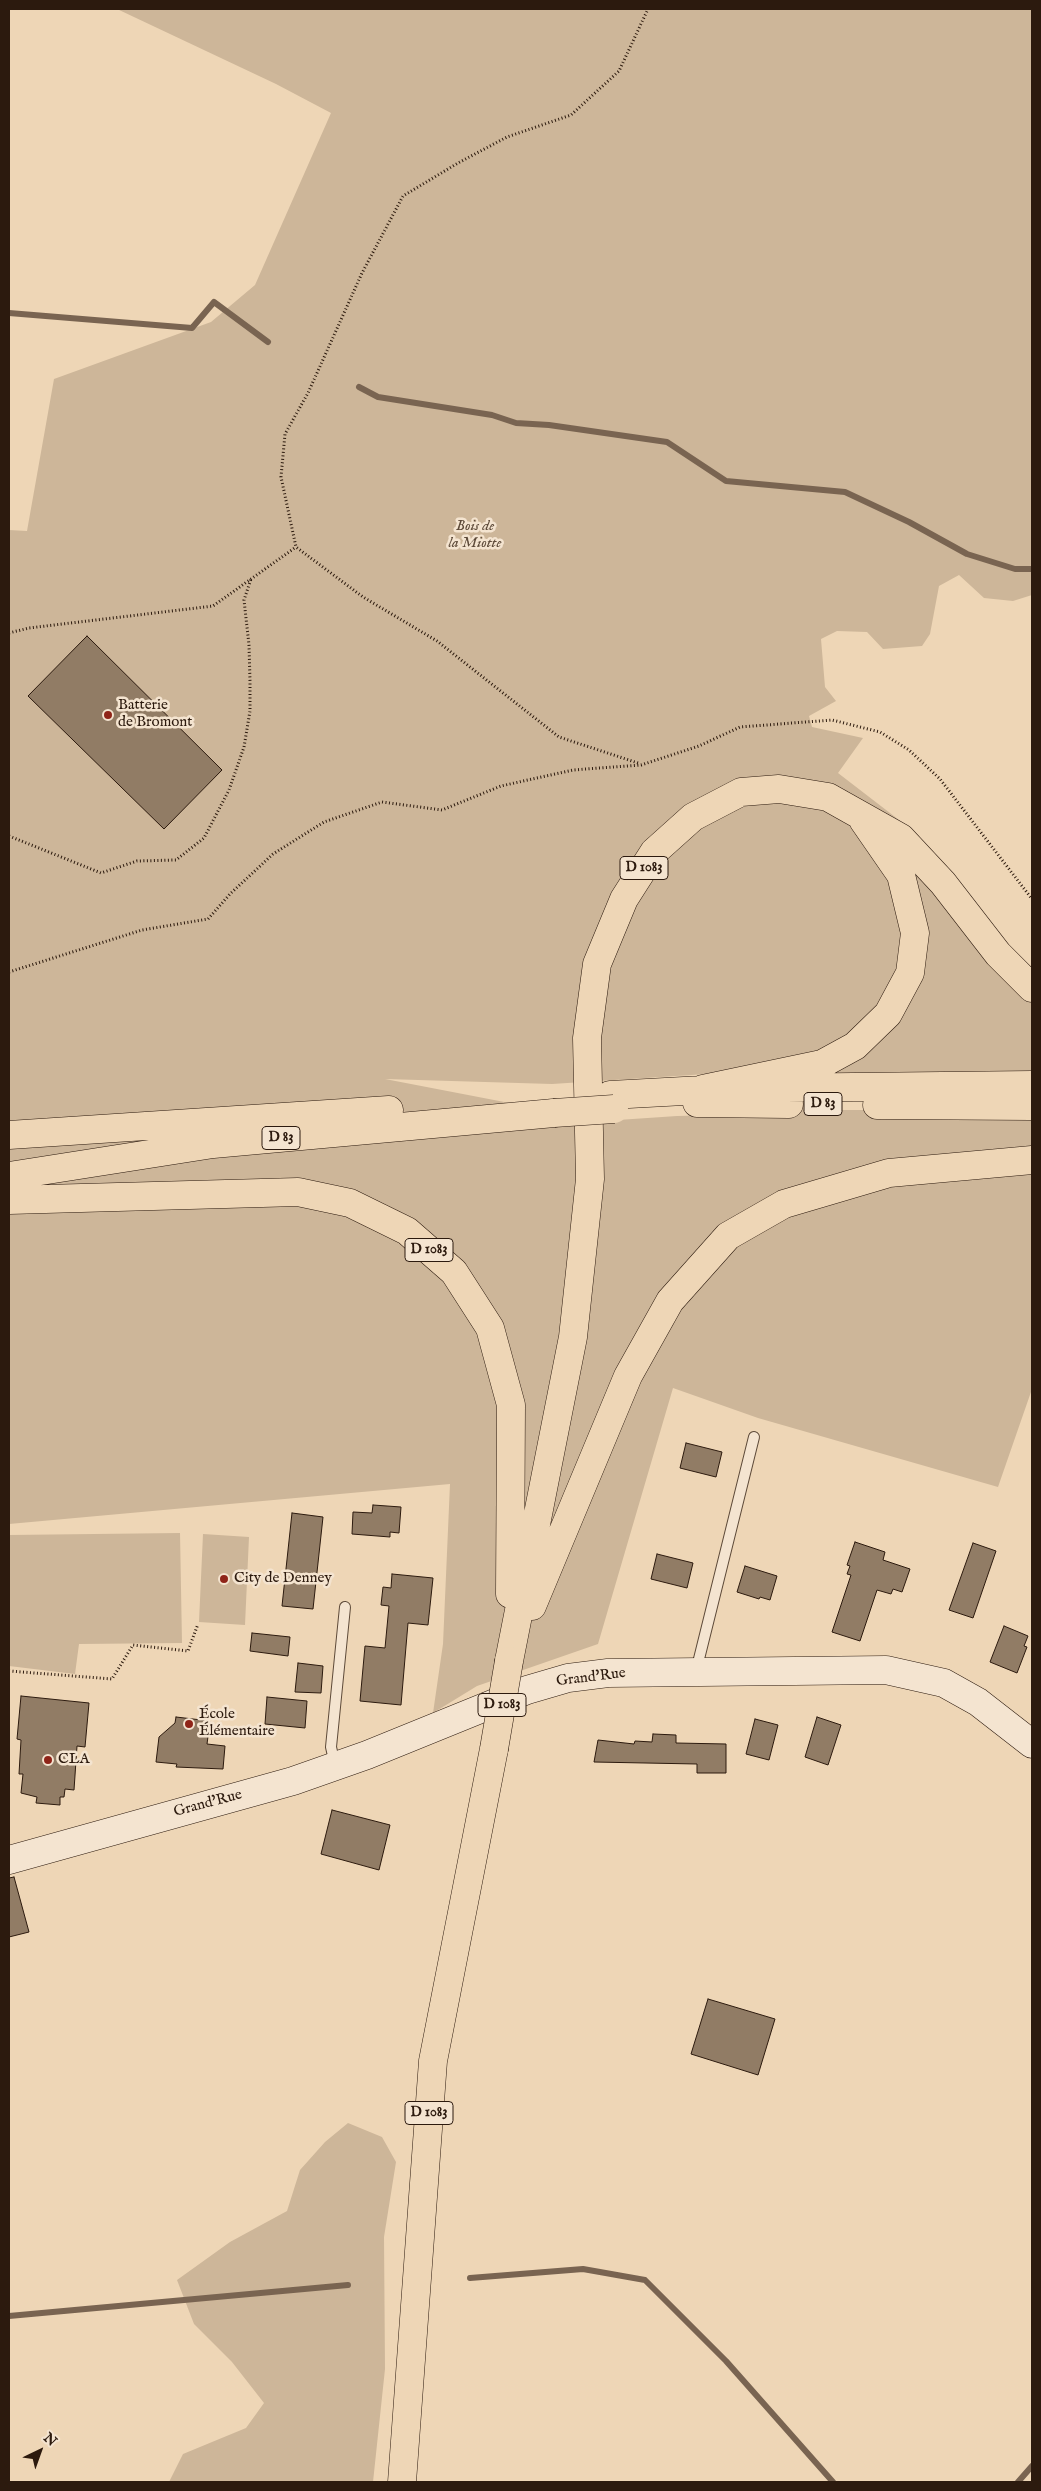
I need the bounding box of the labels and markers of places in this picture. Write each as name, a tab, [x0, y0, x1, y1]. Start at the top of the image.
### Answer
place label: Batterie de Bromont	[118, 697, 192, 732]
marker: Batterie de Bromont	[102, 709, 114, 721]
place label: City de Denney	[234, 1570, 332, 1588]
marker: City de Denney	[218, 1573, 230, 1585]
place label: École Élémentaire	[199, 1706, 275, 1741]
marker: École Élémentaire	[183, 1718, 195, 1730]
place label: CLA	[58, 1751, 90, 1769]
marker: CLA	[42, 1754, 54, 1766]

